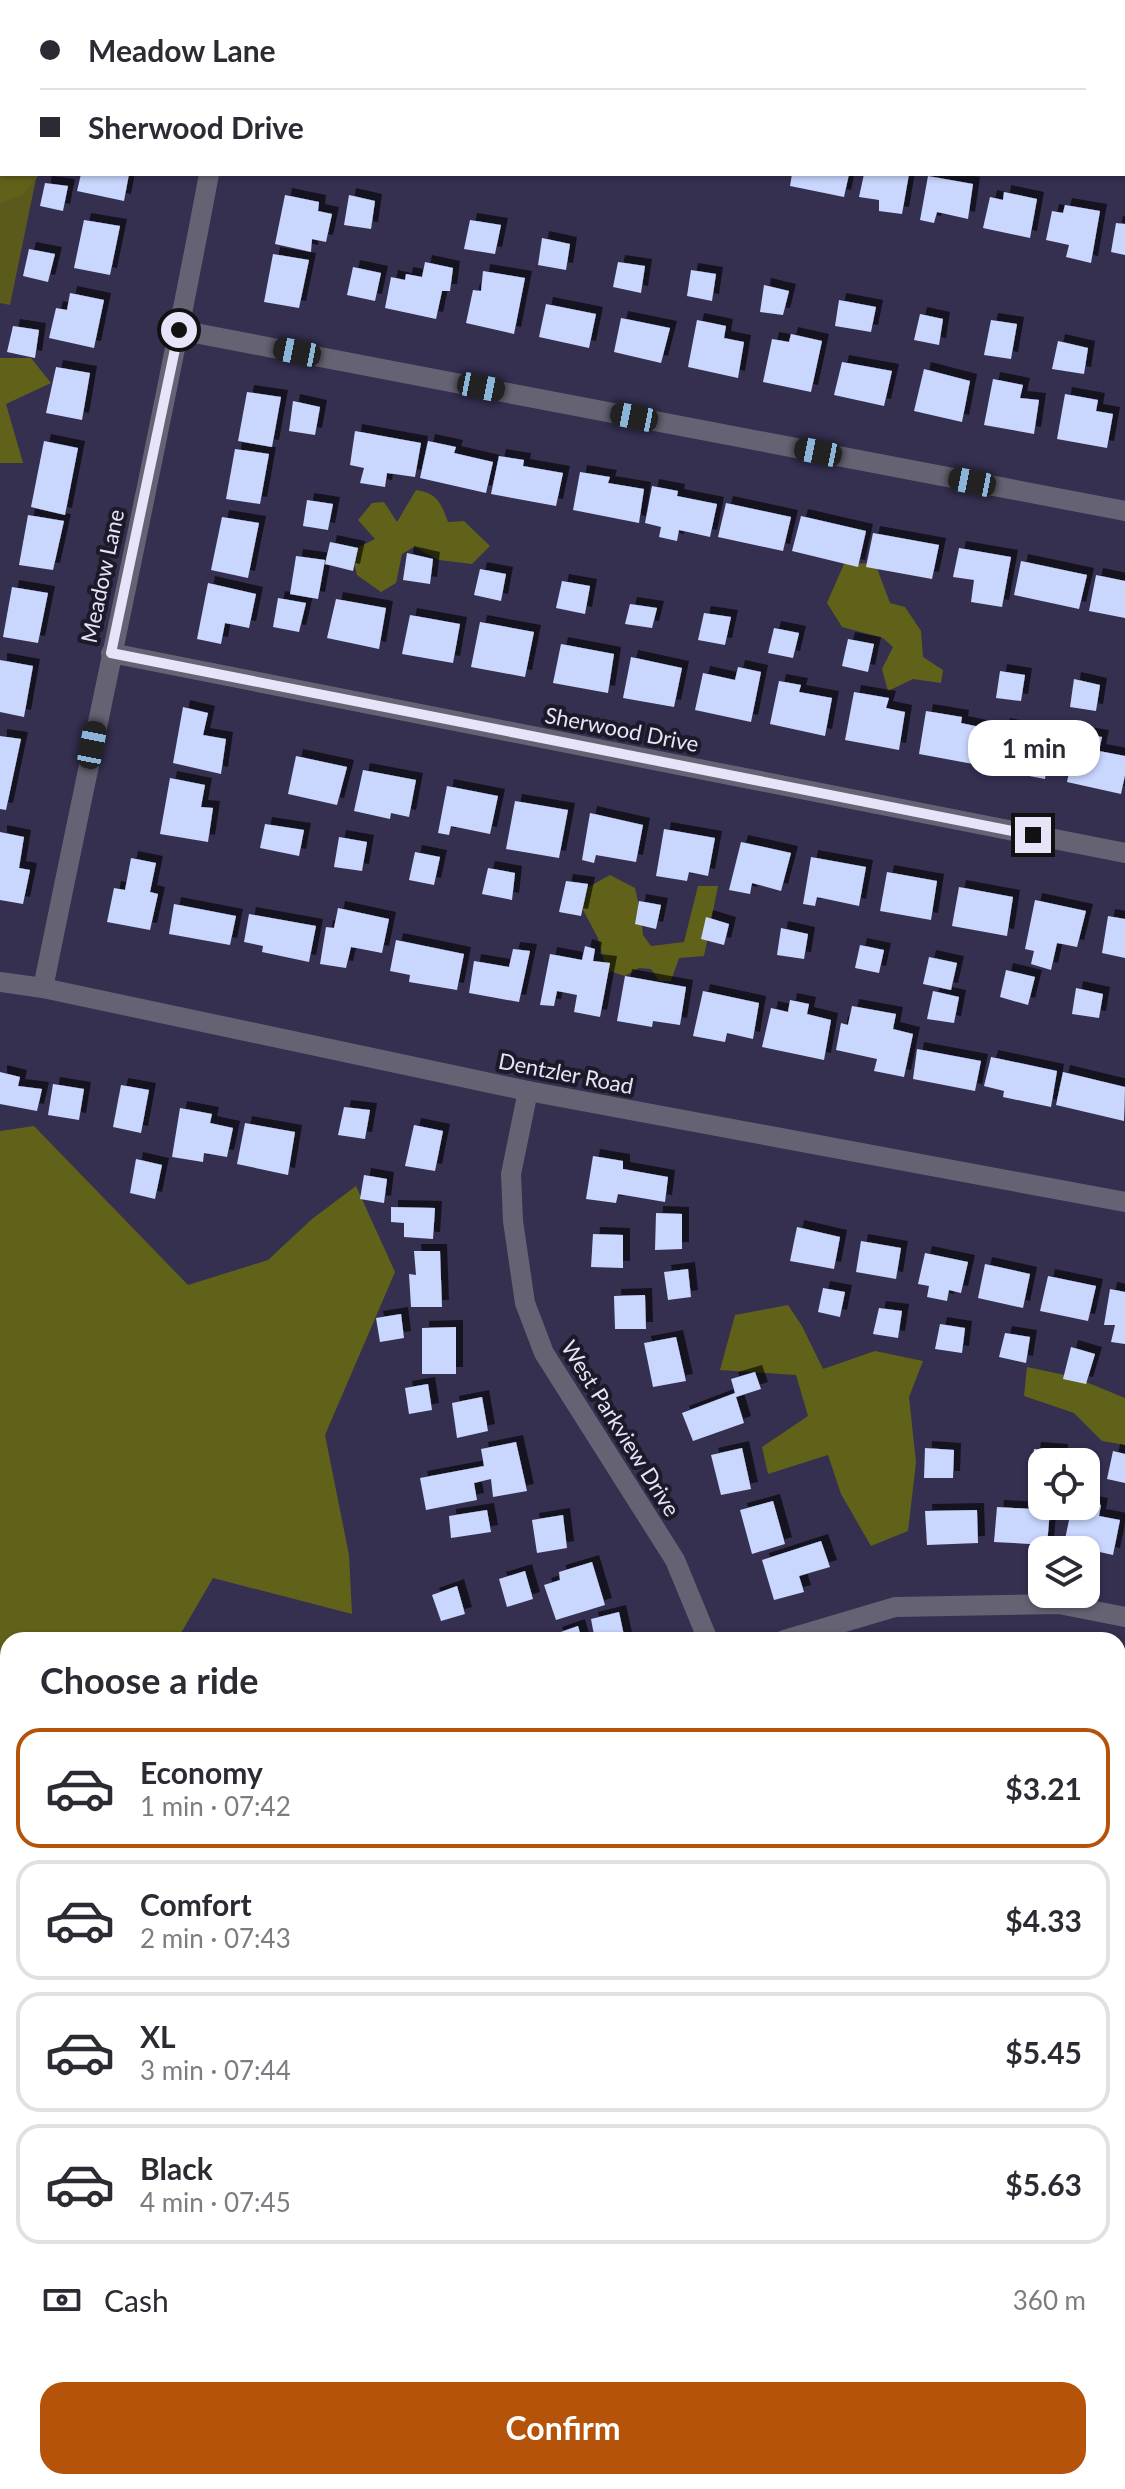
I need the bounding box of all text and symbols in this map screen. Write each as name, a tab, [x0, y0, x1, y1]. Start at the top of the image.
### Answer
text: Meadow Lane	[88, 32, 276, 68]
text: Sherwood Drive	[88, 109, 304, 145]
route start	[161, 312, 197, 348]
car	[271, 336, 323, 368]
car	[455, 371, 507, 403]
car	[608, 401, 660, 433]
car	[792, 436, 844, 468]
car	[946, 466, 998, 498]
street label: Meadow Lane	[75, 507, 129, 645]
street label: Sherwood Drive	[543, 701, 701, 757]
car	[76, 719, 108, 771]
callout: 1 min	[967, 719, 1099, 775]
text: 1 min	[1002, 732, 1066, 764]
route end	[1015, 817, 1051, 853]
street label: Dentzler Road	[496, 1047, 636, 1099]
street label: West Parkview Drive	[556, 1335, 686, 1521]
map controls	[1028, 1448, 1100, 1608]
button: locate	[1028, 1448, 1100, 1520]
button: layers	[1028, 1536, 1100, 1608]
text: Choose a ride	[40, 1658, 259, 1702]
icon: car	[44, 1752, 116, 1824]
text: Economy	[140, 1754, 263, 1790]
text: $3.21	[1005, 1770, 1082, 1806]
text: 1 min · 07:42	[140, 1790, 291, 1822]
icon: car	[44, 1884, 116, 1956]
text: Comfort	[140, 1886, 252, 1922]
text: $4.33	[1005, 1902, 1082, 1938]
text: 2 min · 07:43	[140, 1922, 291, 1954]
icon: car	[44, 2016, 116, 2088]
text: XL	[140, 2018, 176, 2054]
text: $5.45	[1005, 2034, 1082, 2070]
text: 3 min · 07:44	[140, 2054, 291, 2086]
icon: car	[44, 2148, 116, 2220]
text: Black	[140, 2150, 213, 2186]
text: $5.63	[1005, 2166, 1082, 2202]
text: 4 min · 07:45	[140, 2186, 291, 2218]
icon: cash	[40, 2278, 84, 2322]
text: Cash	[104, 2282, 169, 2318]
text: 360 m	[1013, 2284, 1086, 2316]
button: Confirm	[40, 2382, 1086, 2474]

